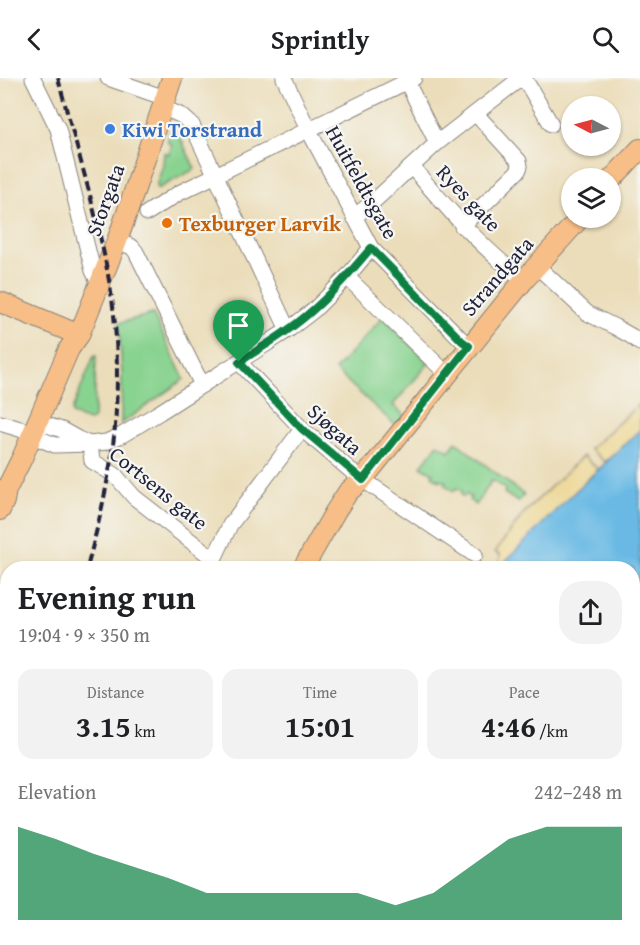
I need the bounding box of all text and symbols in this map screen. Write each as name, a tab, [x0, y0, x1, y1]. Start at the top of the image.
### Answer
text: Sprintly	[271, 19, 369, 59]
icon: back	[18, 23, 51, 56]
icon: search	[589, 23, 622, 56]
north arrow	[561, 96, 621, 156]
map controls	[561, 96, 621, 228]
place label: Kiwi Torstrand	[122, 114, 262, 145]
street label: Huitfeldtsgate	[318, 120, 406, 245]
marker: Kiwi Torstrand	[103, 122, 117, 136]
street label: Ryes gate	[429, 157, 509, 239]
street label: Storgata	[78, 160, 132, 240]
button: layers	[561, 168, 621, 228]
place label: Texburger Larvik	[179, 208, 342, 239]
marker: Texburger Larvik	[160, 216, 174, 230]
street label: Strandgata	[454, 229, 540, 323]
pin	[213, 300, 264, 362]
icon: arrive	[222, 309, 255, 342]
street label: Sjøgata	[301, 396, 369, 462]
street label: Cortsens gate	[103, 439, 215, 538]
text: Evening run	[18, 573, 195, 621]
button: share	[559, 581, 622, 644]
text: 19:04 · 9 × 350 m	[18, 620, 150, 649]
text: Distance	[87, 680, 144, 704]
text: Time	[303, 680, 337, 704]
text: Pace	[509, 680, 540, 704]
text: 3.15	[76, 704, 131, 748]
text: 15:01	[285, 704, 355, 748]
text: 4:46	[481, 704, 536, 748]
text: km	[131, 719, 156, 743]
text: /km	[536, 719, 568, 743]
text: Elevation	[18, 777, 96, 806]
text: 242–248 m	[534, 777, 622, 806]

